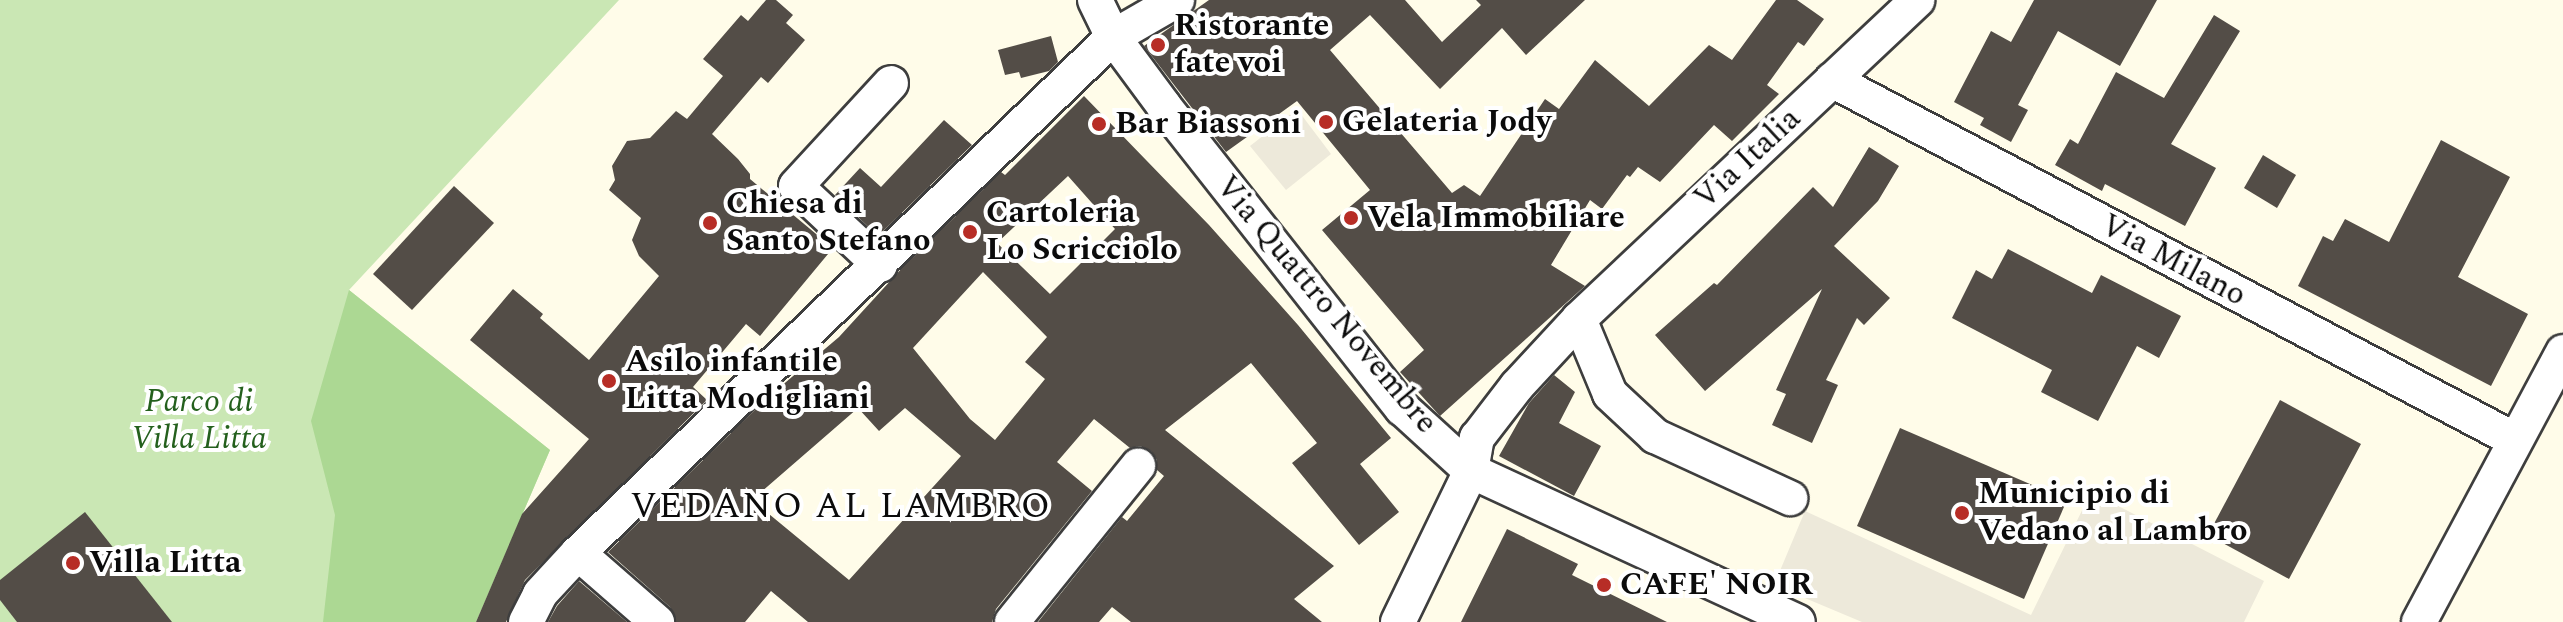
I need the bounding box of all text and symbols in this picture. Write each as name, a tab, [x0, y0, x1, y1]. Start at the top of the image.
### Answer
place label: Ristorante fate voi	[1174, 8, 1329, 83]
marker: Ristorante fate voi	[1149, 36, 1167, 54]
street label: Via Italia	[1687, 100, 1809, 218]
place label: Gelateria Jody	[1342, 103, 1551, 141]
place label: Bar Biassoni	[1115, 105, 1301, 143]
marker: Gelateria Jody	[1317, 113, 1335, 131]
marker: Bar Biassoni	[1090, 115, 1108, 133]
street label: Via Quattro Novembre	[1207, 168, 1445, 442]
place label: Chiesa di Santo Stefano	[726, 186, 931, 261]
place label: Cartoleria Lo Scricciolo	[986, 195, 1178, 270]
place label: Vela Immobiliare	[1367, 199, 1625, 237]
street label: Via Milano	[2094, 207, 2252, 315]
marker: Vela Immobiliare	[1342, 209, 1360, 227]
marker: Chiesa di Santo Stefano	[701, 214, 719, 232]
marker: Cartoleria Lo Scricciolo	[961, 223, 979, 241]
place label: Asilo infantile Litta Modigliani	[625, 344, 870, 419]
marker: Asilo infantile Litta Modigliani	[600, 372, 618, 390]
park label: Parco di Villa Litta	[131, 384, 267, 459]
place label: Municipio di Vedano al Lambro	[1978, 476, 2247, 551]
district label: VEDANO AL LAMBRO	[630, 485, 1052, 529]
marker: Municipio di Vedano al Lambro	[1953, 504, 1971, 522]
place label: Villa Litta	[89, 544, 241, 582]
marker: Villa Litta	[64, 554, 82, 572]
place label: CAFE' NOIR	[1620, 566, 1813, 604]
marker: CAFE' NOIR	[1595, 576, 1613, 594]

